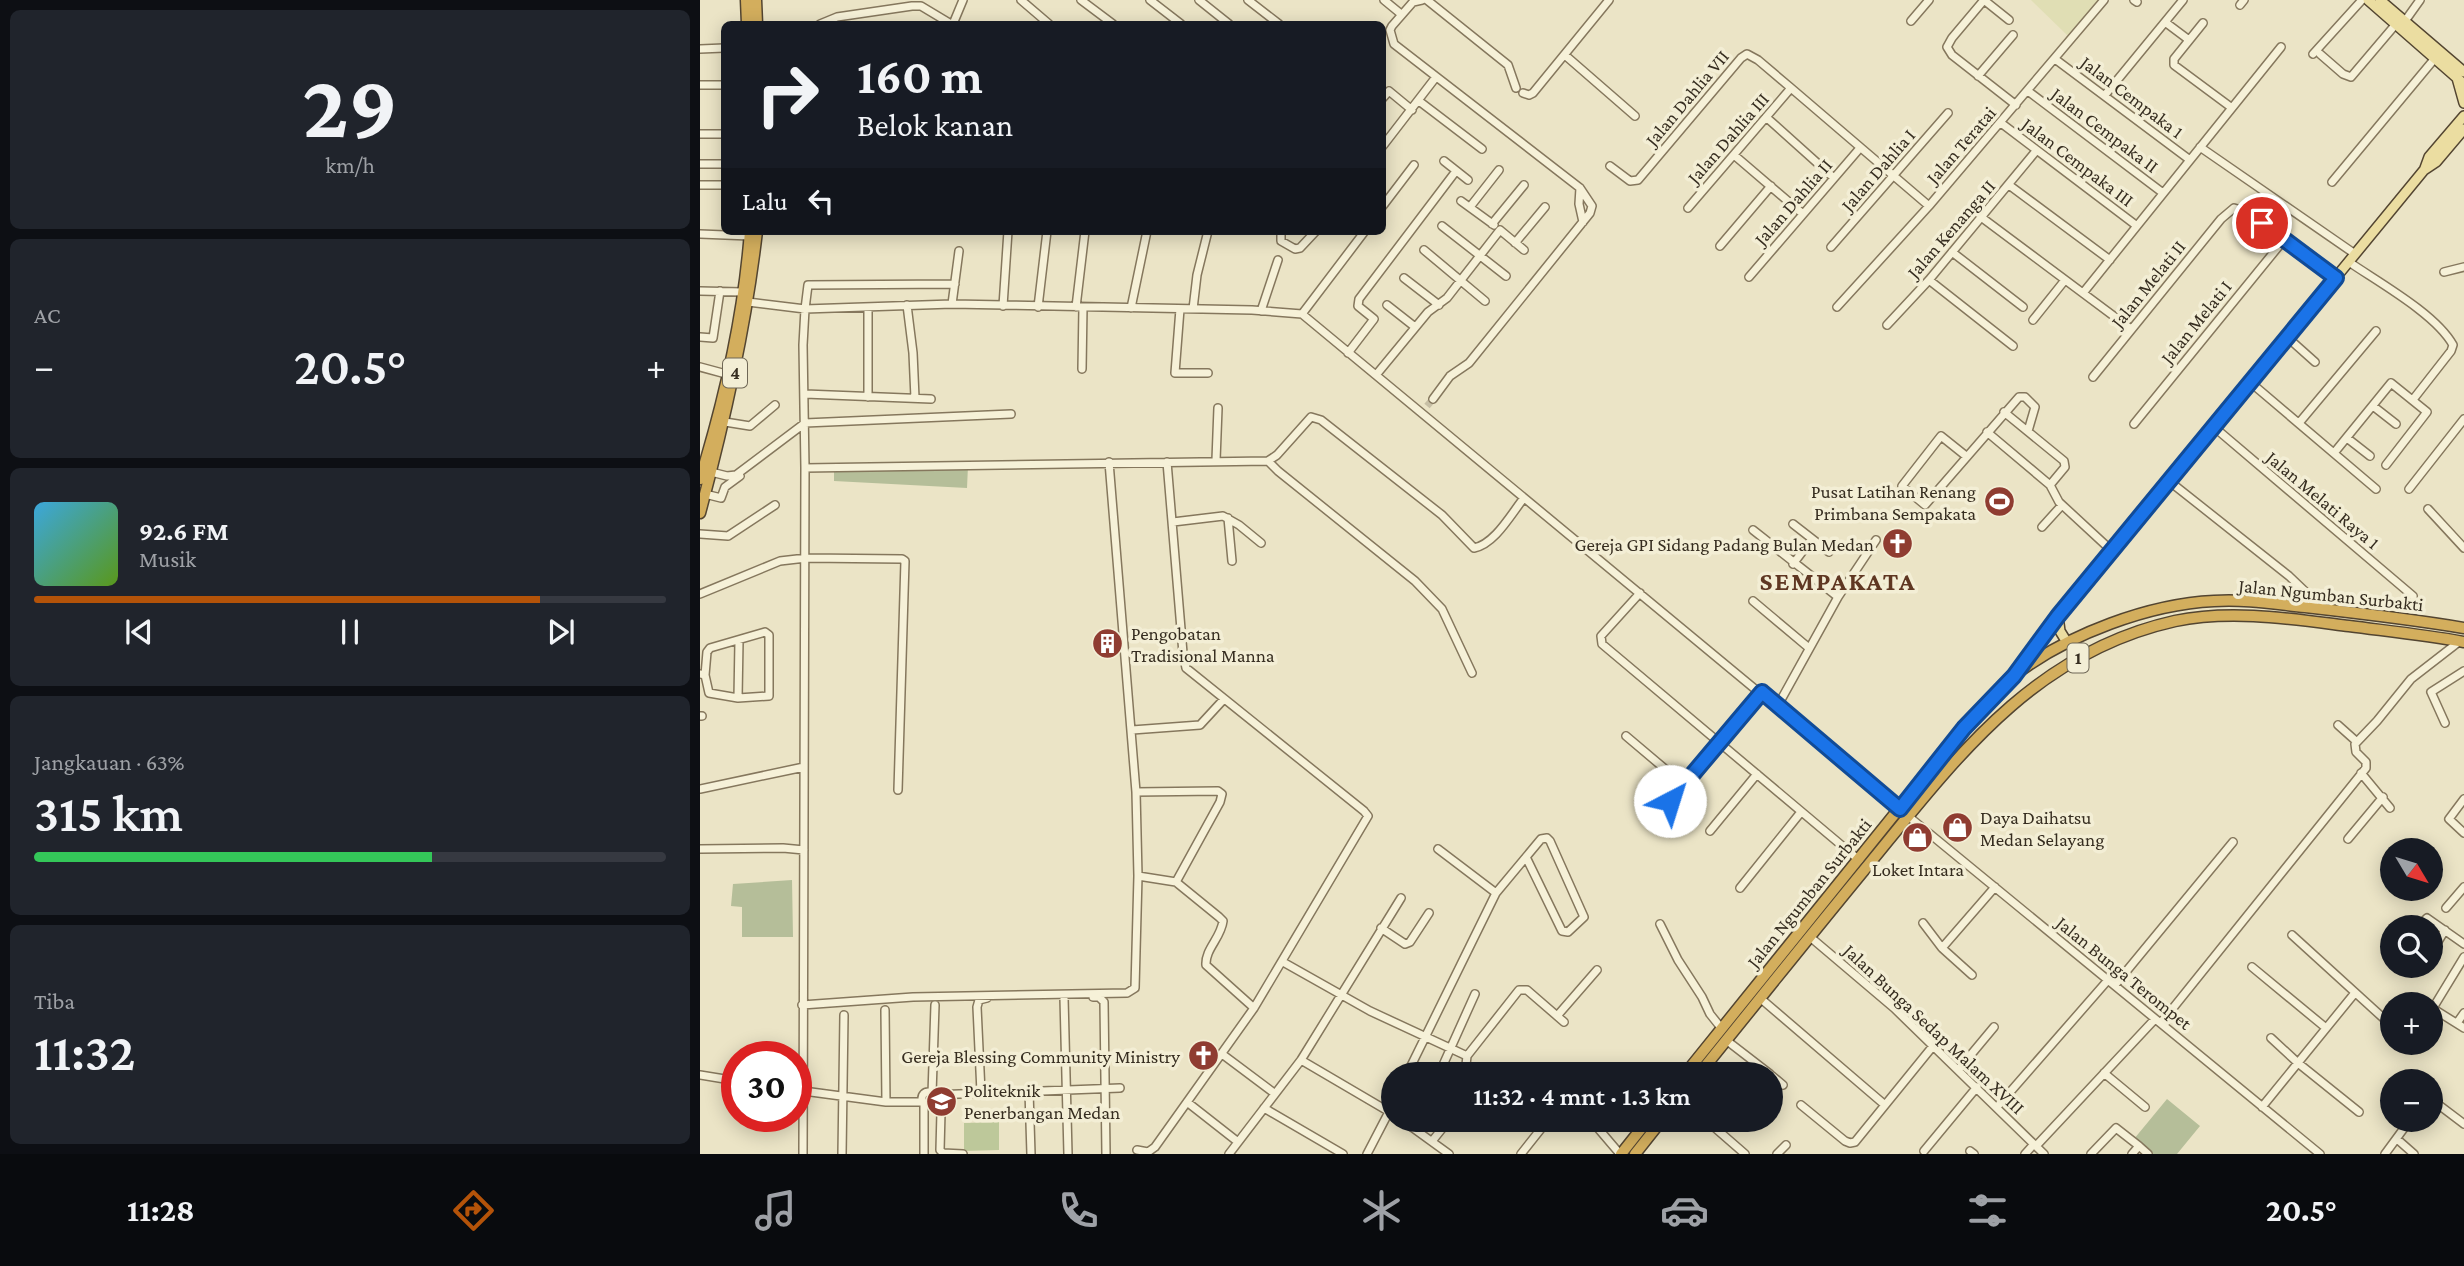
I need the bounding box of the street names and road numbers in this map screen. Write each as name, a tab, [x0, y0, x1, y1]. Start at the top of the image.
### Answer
street label: Jalan Dahlia VII	[1640, 46, 1733, 152]
street label: Jalan Cempaka 1	[2075, 50, 2187, 142]
street label: Jalan Cempaka II	[2046, 82, 2163, 177]
street label: Jalan Dahlia III	[1682, 88, 1773, 189]
street label: Jalan Teratai	[1921, 102, 2000, 189]
street label: Jalan Cempaka III	[2017, 112, 2138, 211]
street label: Jalan Dahlia I	[1835, 125, 1919, 217]
street label: Jalan Dahlia II	[1749, 155, 1836, 251]
street label: Jalan Kenanga II	[1901, 176, 1999, 284]
street label: Jalan Melati II	[2105, 236, 2190, 333]
street label: Jalan Melati I	[2155, 276, 2236, 369]
road number: 4	[723, 358, 747, 388]
street label: Jalan Melati Raya 1	[2261, 445, 2384, 553]
street label: Jalan Ngumban Surbakti	[2236, 575, 2424, 615]
road number: 1	[2068, 644, 2088, 672]
street label: Jalan Ngumban Surbakti	[1741, 814, 1876, 973]
street label: Jalan Bunga Terompet	[2051, 911, 2196, 1034]
street label: Jalan Bunga Sedap Malam XVIII	[1838, 938, 2029, 1118]

